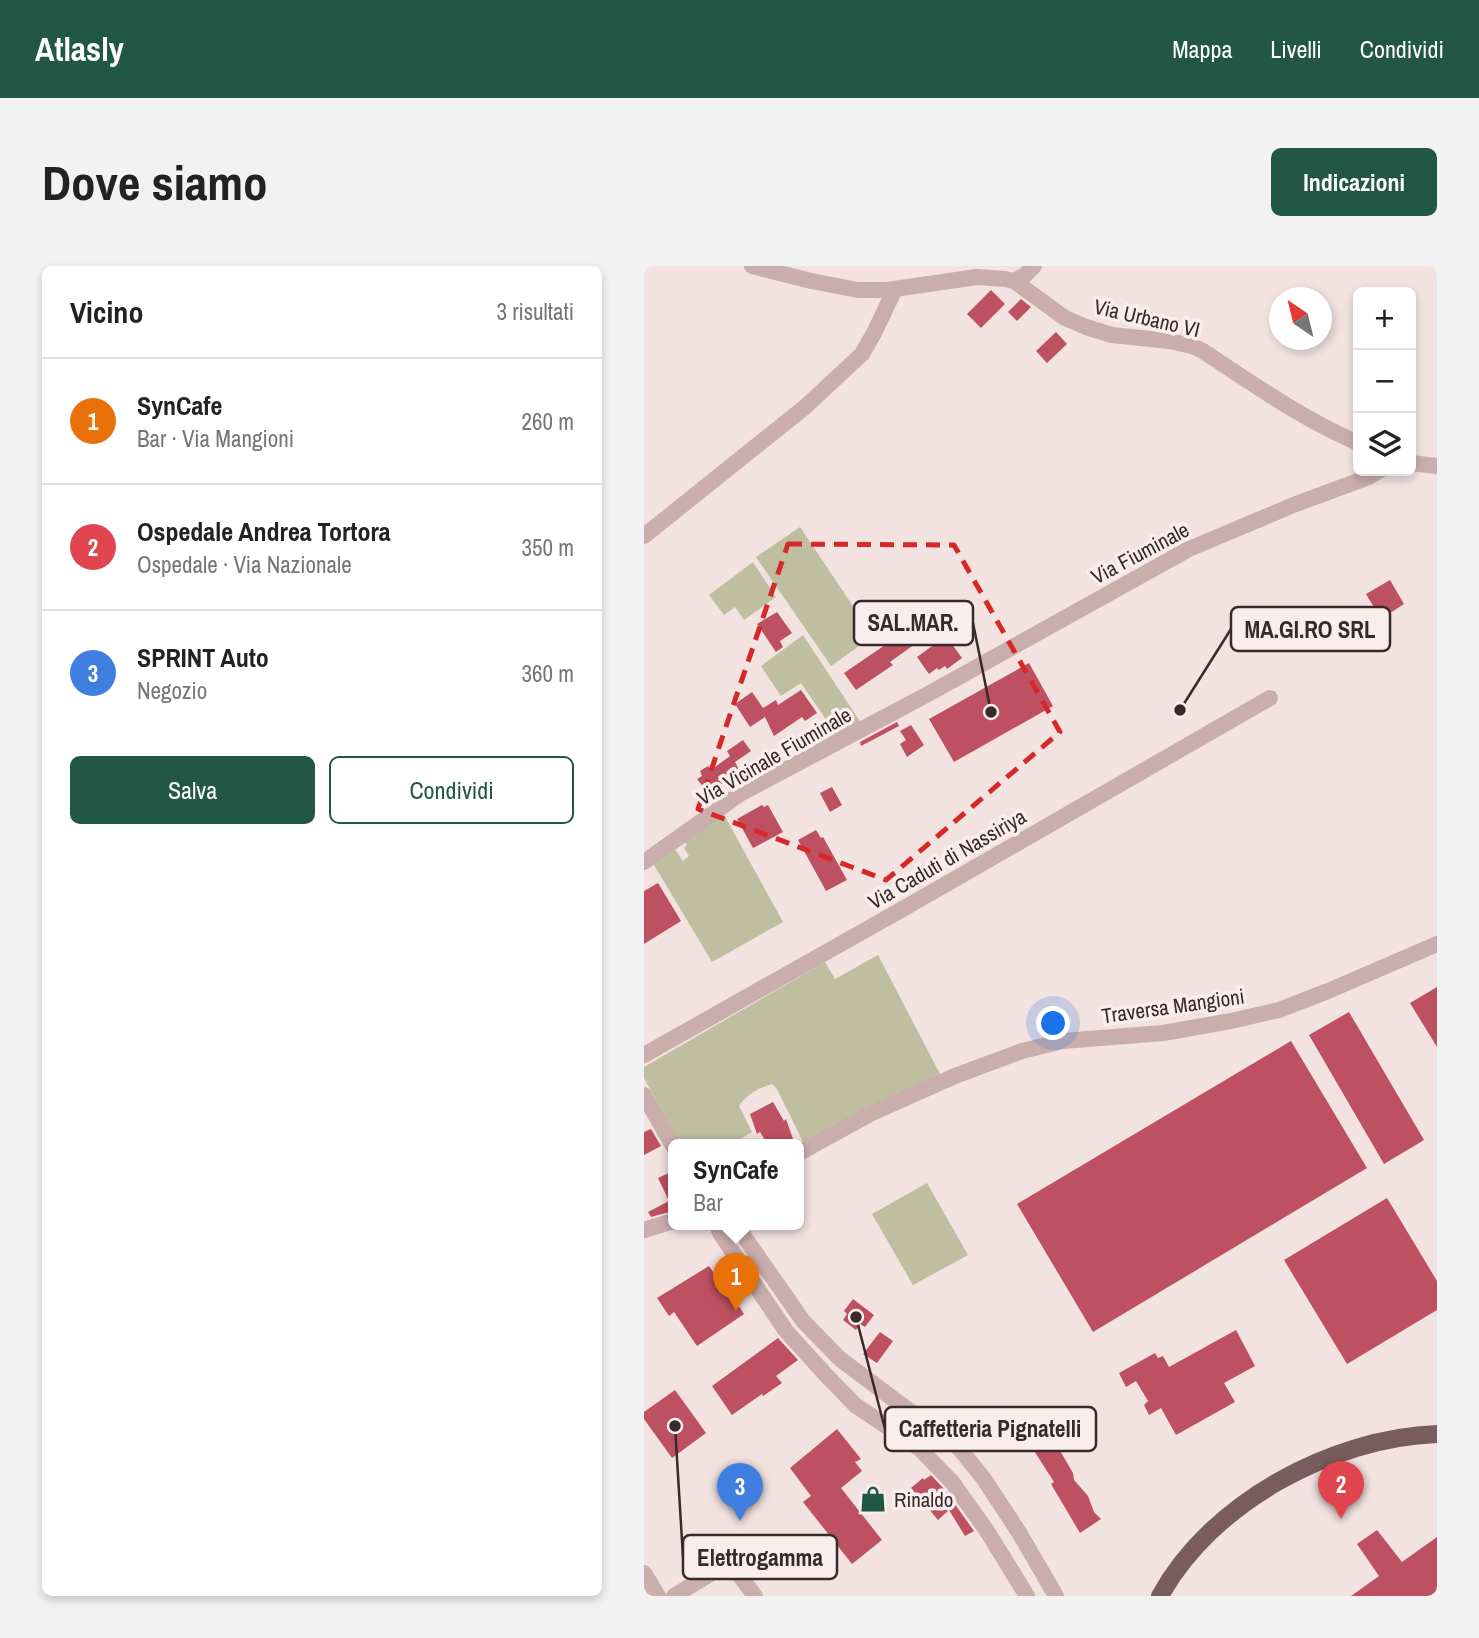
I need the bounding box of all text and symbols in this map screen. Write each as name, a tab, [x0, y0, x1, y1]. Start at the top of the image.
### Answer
text: Atlasly	[35, 27, 124, 71]
text: Mappa	[1172, 33, 1232, 65]
text: Livelli	[1270, 33, 1322, 65]
text: Condividi	[1360, 33, 1444, 65]
button: Indicazioni	[1271, 148, 1437, 216]
text: Dove siamo	[42, 149, 268, 215]
north arrow	[1269, 287, 1332, 350]
map controls	[1353, 287, 1416, 476]
button: +	[1353, 287, 1416, 350]
text: Vicino	[70, 292, 143, 332]
street label: Via Urbano VI	[1091, 292, 1203, 344]
text: 3 risultati	[496, 296, 574, 327]
button: −	[1353, 350, 1416, 413]
text: SynCafe	[137, 388, 222, 423]
text: 1	[88, 406, 98, 437]
text: 260 m	[522, 406, 574, 437]
button: layers	[1353, 413, 1416, 476]
text: Bar · Via Mangioni	[137, 423, 294, 454]
text: Ospedale Andrea Tortora	[137, 514, 391, 549]
street label: Via Fiuminale	[1086, 515, 1194, 591]
text: 2	[88, 532, 98, 563]
text: 350 m	[522, 532, 574, 563]
text: Ospedale · Via Nazionale	[137, 549, 352, 580]
callout: SAL.MAR.	[854, 601, 973, 645]
text: SAL.MAR.	[867, 607, 959, 638]
callout: MA.GI.RO SRL	[1231, 607, 1390, 651]
text: MA.GI.RO SRL	[1245, 614, 1376, 645]
text: SPRINT Auto	[137, 640, 269, 675]
text: 3	[88, 658, 98, 689]
text: 360 m	[522, 658, 574, 689]
text: Negozio	[137, 675, 207, 706]
street label: Via Vicinale Fiuminale	[692, 700, 856, 812]
button: Salva	[70, 756, 315, 824]
button: Condividi	[329, 756, 574, 824]
street label: Via Caduti di Nassiriya	[863, 802, 1032, 916]
street label: Traversa Mangioni	[1100, 982, 1246, 1030]
your location	[1036, 1006, 1070, 1040]
popup	[668, 1139, 804, 1230]
text: SynCafe	[693, 1152, 779, 1187]
text: Bar	[693, 1187, 723, 1218]
pin: 1	[713, 1253, 759, 1311]
callout: Caffetteria Pignatelli	[885, 1407, 1096, 1451]
text: Caffetteria Pignatelli	[899, 1413, 1081, 1444]
pin: 2	[1318, 1461, 1364, 1519]
pin: 3	[717, 1463, 763, 1521]
shop icon: Rinaldo	[858, 1484, 888, 1514]
place label: Rinaldo	[894, 1485, 953, 1514]
callout: Elettrogamma	[683, 1535, 837, 1579]
text: Elettrogamma	[697, 1542, 823, 1573]

